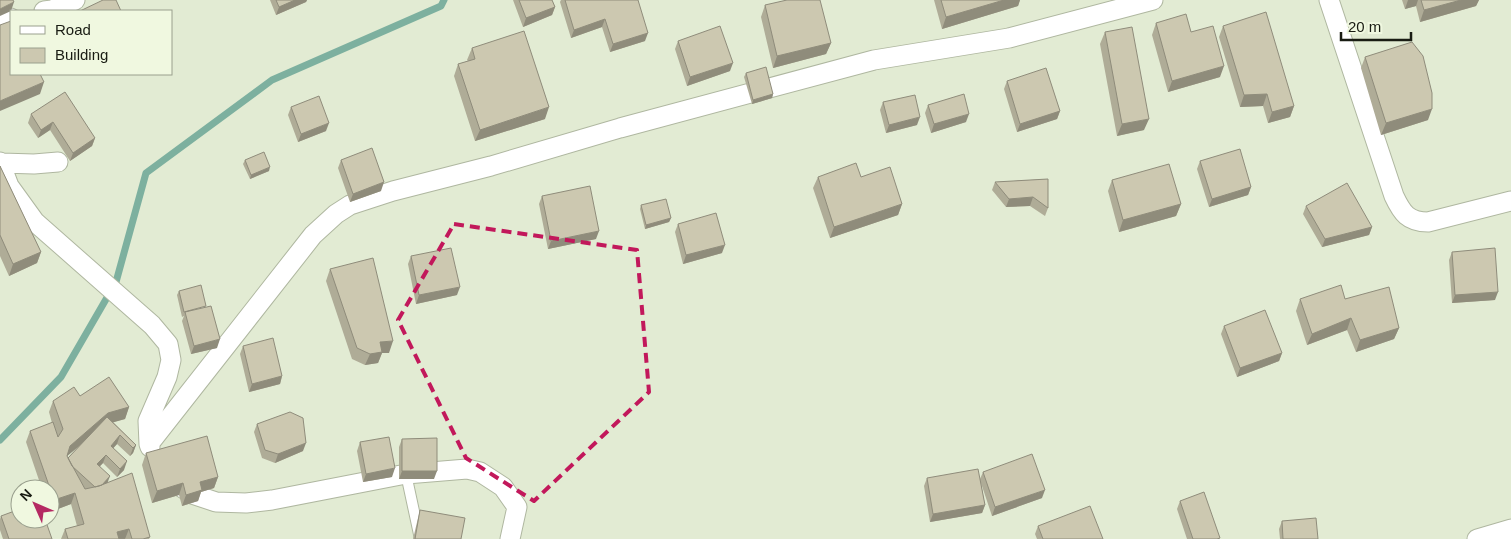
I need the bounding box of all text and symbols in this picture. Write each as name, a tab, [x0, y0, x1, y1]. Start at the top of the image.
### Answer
legend	[10, 10, 172, 75]
scale bar	[1341, 10, 1411, 42]
text: 20 m	[1348, 18, 1381, 35]
text: Road	[55, 21, 91, 38]
text: Building	[55, 46, 108, 63]
north arrow	[10, 479, 60, 529]
text: N	[17, 486, 35, 504]

